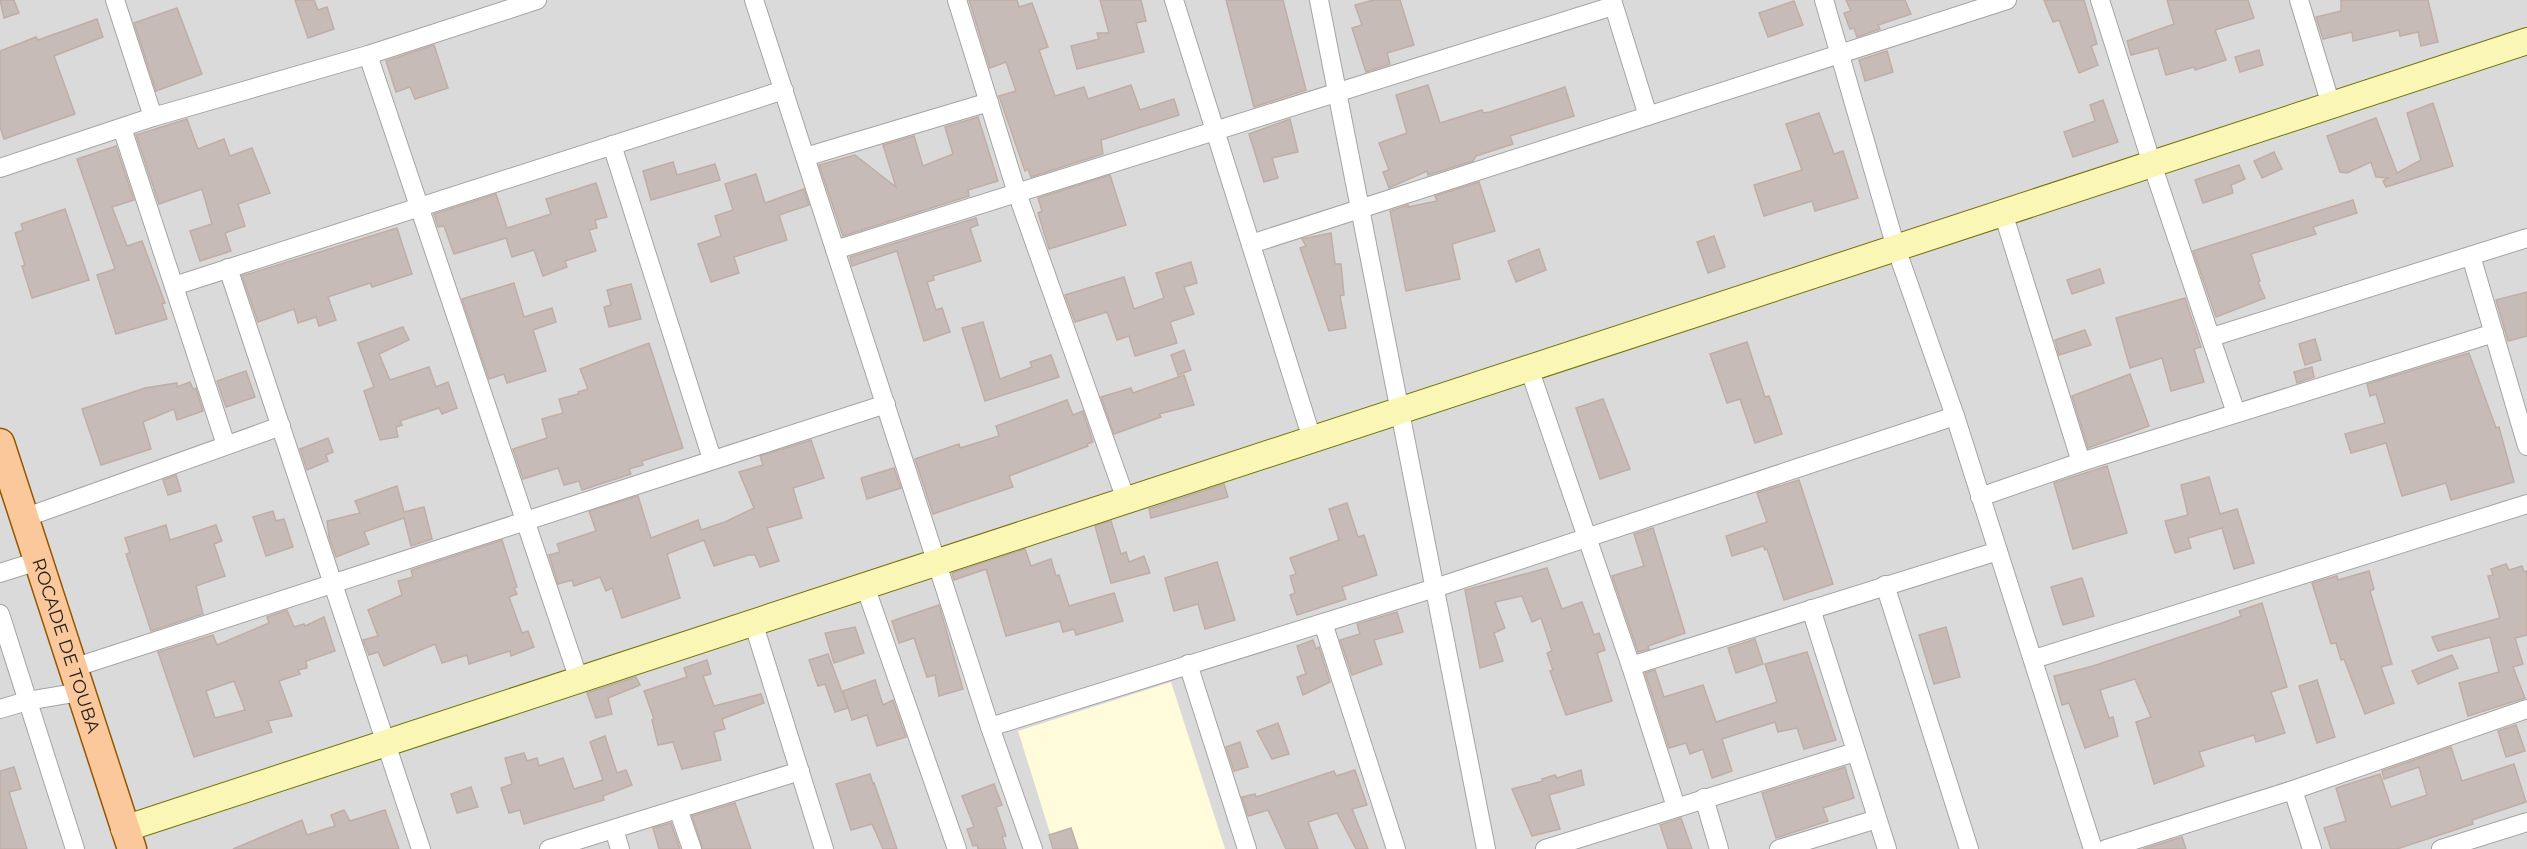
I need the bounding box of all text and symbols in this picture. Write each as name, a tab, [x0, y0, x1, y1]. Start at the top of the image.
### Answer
street label: ROCADE DE TOUBA	[27, 555, 105, 736]

